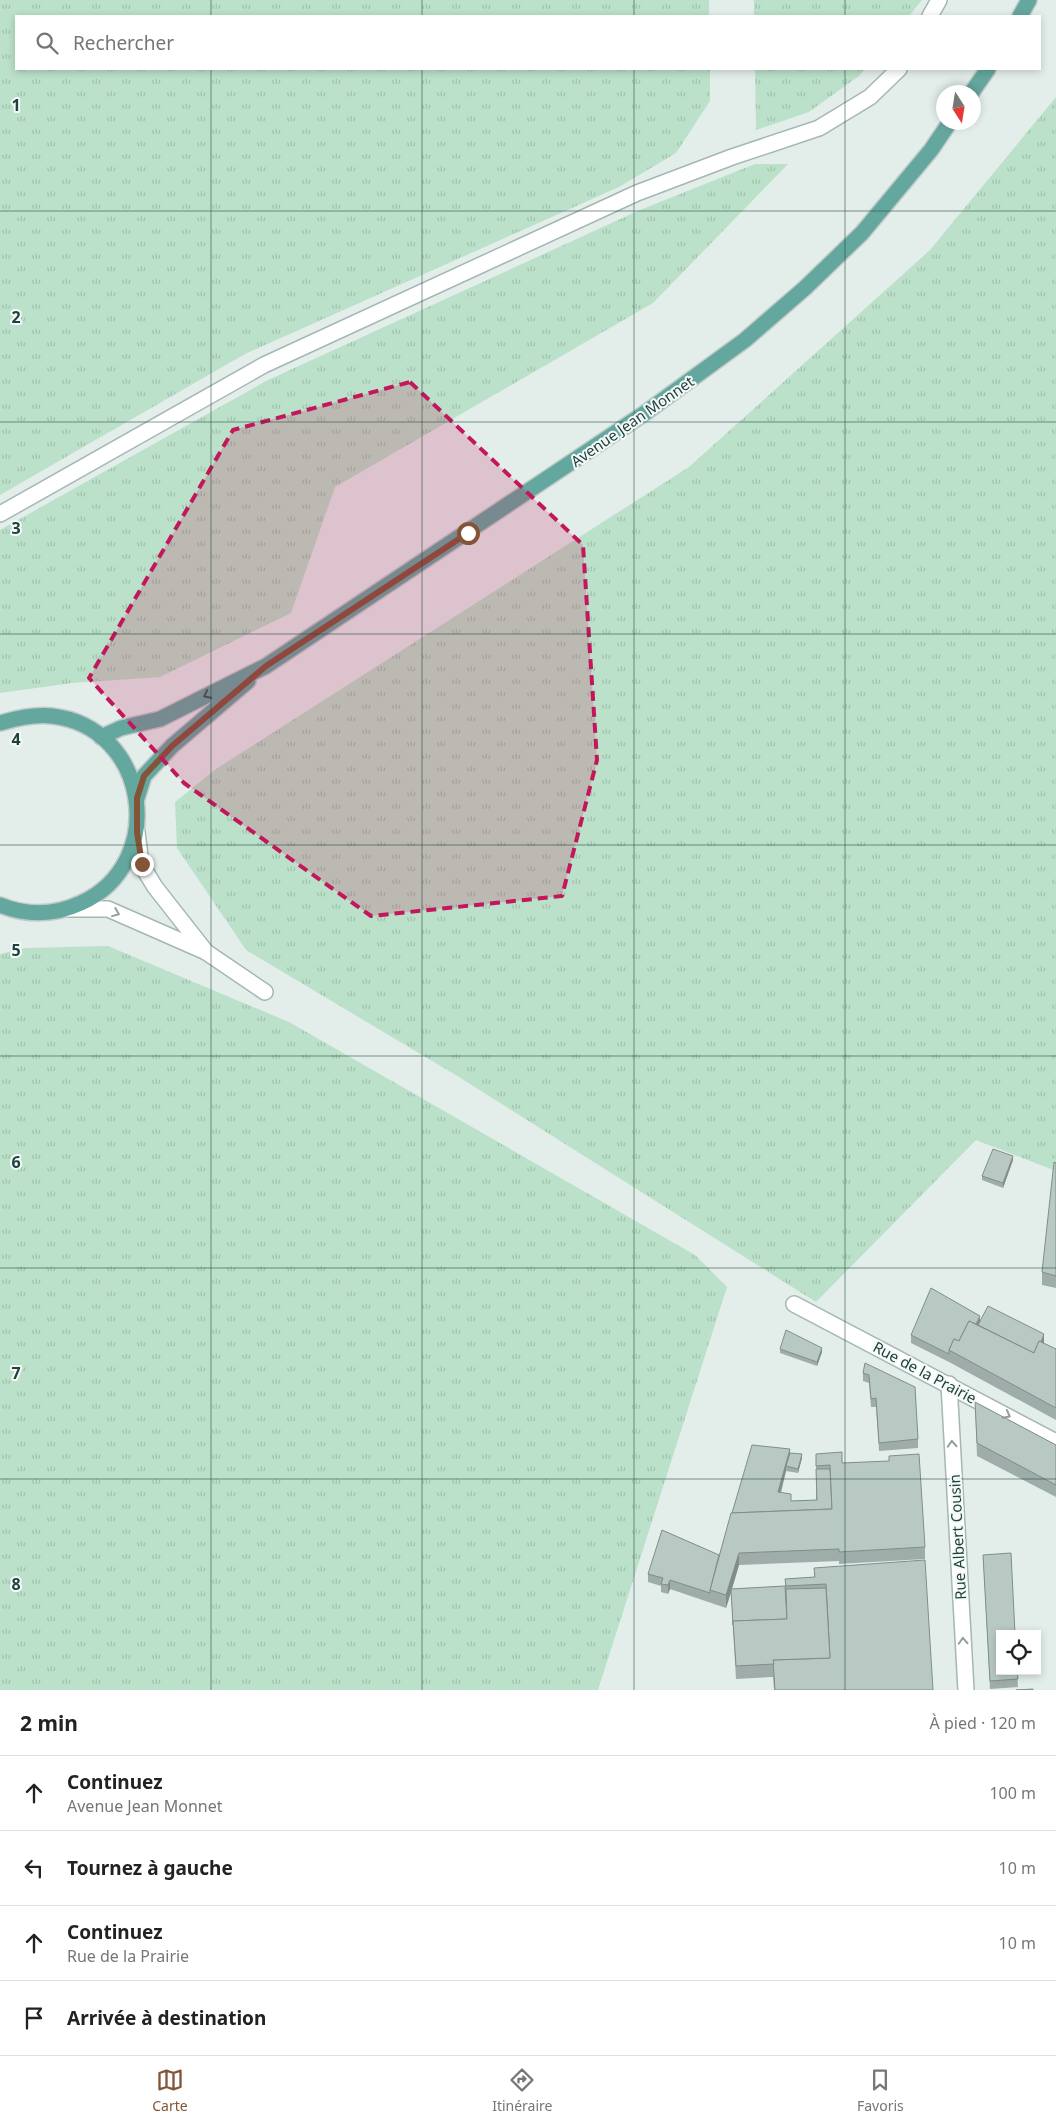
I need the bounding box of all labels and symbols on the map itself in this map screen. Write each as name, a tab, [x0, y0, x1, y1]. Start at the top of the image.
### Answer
north arrow	[936, 85, 981, 130]
text: 1	[11, 94, 21, 116]
text: 2	[11, 306, 21, 328]
street label: Avenue Jean Monnet	[567, 371, 698, 471]
text: 3	[11, 517, 21, 539]
route start	[457, 522, 480, 545]
one-way arrow	[203, 689, 212, 699]
text: 4	[11, 728, 21, 750]
route end	[131, 853, 154, 876]
one-way arrow	[111, 906, 120, 917]
text: 5	[11, 939, 21, 961]
text: 6	[11, 1151, 21, 1173]
street label: Rue de la Prairie	[870, 1336, 980, 1408]
text: 7	[11, 1362, 21, 1384]
one-way arrow	[1002, 1409, 1011, 1419]
one-way arrow	[947, 1440, 958, 1448]
street label: Rue Albert Cousin	[944, 1474, 970, 1600]
text: 8	[11, 1573, 21, 1595]
one-way arrow	[958, 1637, 969, 1645]

